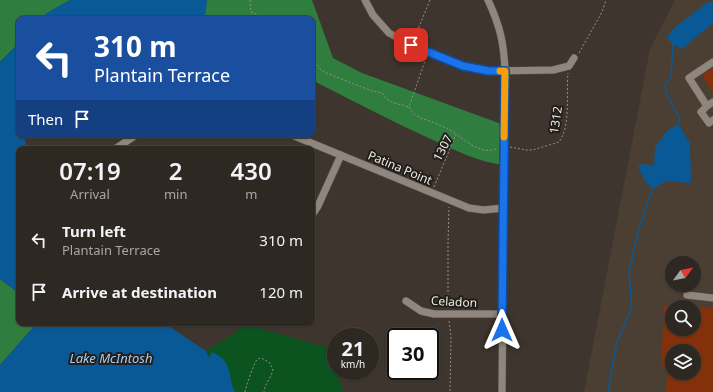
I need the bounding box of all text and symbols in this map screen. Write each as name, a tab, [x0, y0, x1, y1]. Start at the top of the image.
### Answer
text: 310 m	[94, 27, 177, 65]
pin	[394, 28, 428, 62]
icon: left	[28, 32, 80, 84]
icon: arrive	[400, 34, 422, 56]
text: Plantain Terrace	[94, 63, 230, 87]
street label: 1312	[545, 105, 566, 135]
icon: arrive	[71, 108, 93, 130]
text: Then	[28, 109, 63, 129]
street label: 1307	[429, 132, 456, 164]
street label: Patina Point	[366, 146, 435, 189]
text: 07:19	[59, 154, 121, 187]
text: 2	[169, 154, 183, 187]
text: 430	[231, 154, 272, 187]
text: Arrival	[70, 185, 110, 203]
text: min	[164, 185, 187, 203]
text: m	[245, 185, 257, 203]
text: Turn left	[62, 221, 126, 241]
icon: left	[28, 229, 50, 251]
text: 310 m	[259, 230, 303, 250]
text: Plantain Terrace	[62, 241, 160, 259]
north arrow	[665, 256, 701, 292]
map controls	[665, 256, 701, 380]
icon: arrive	[28, 281, 50, 303]
text: Arrive at destination	[62, 282, 217, 302]
text: 120 m	[259, 282, 303, 302]
street label: Celadon	[430, 292, 478, 311]
button: search	[665, 300, 701, 336]
position arrow	[481, 309, 523, 351]
speed limit sign: 30	[387, 328, 439, 380]
text: 21	[342, 335, 364, 362]
button: layers	[665, 344, 701, 380]
water label: Lake McIntosh	[70, 349, 152, 367]
text: km/h	[341, 357, 365, 371]

